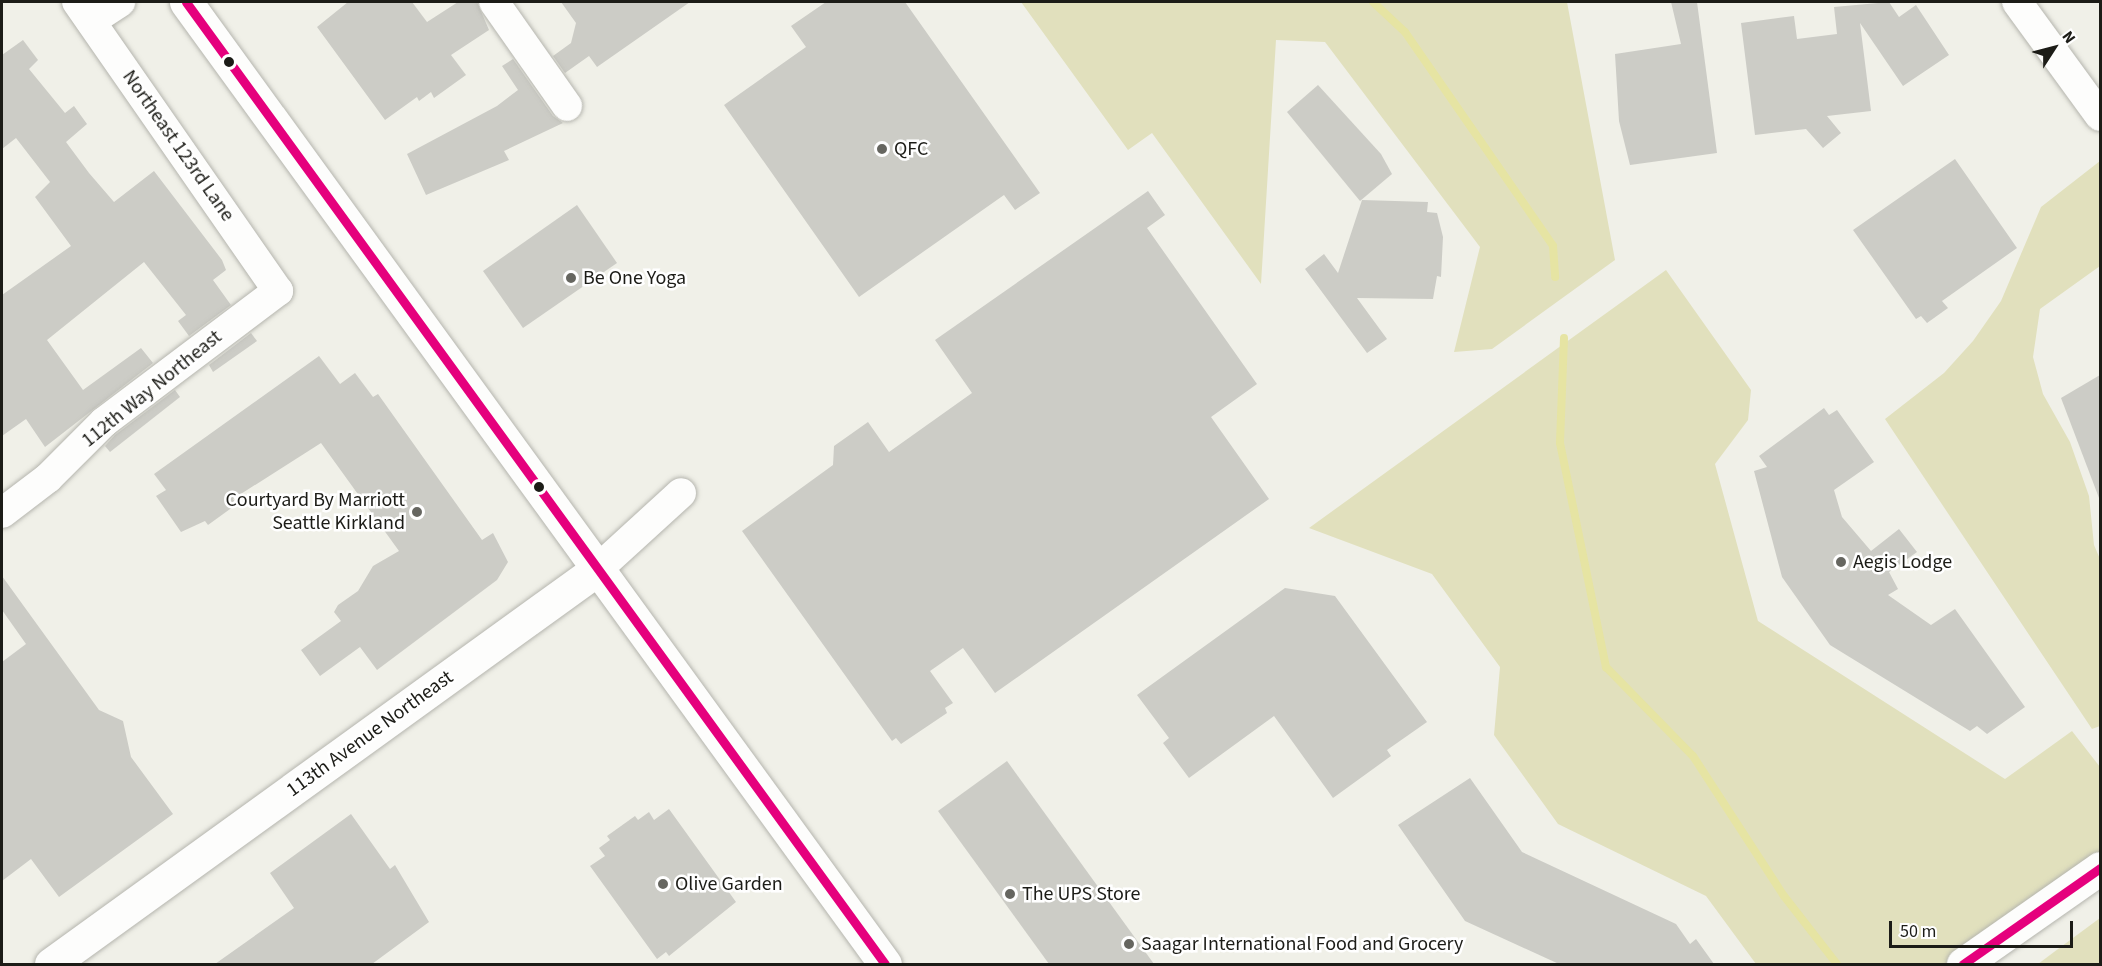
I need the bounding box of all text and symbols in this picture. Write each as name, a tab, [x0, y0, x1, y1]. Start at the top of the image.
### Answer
north arrow	[2024, 18, 2084, 78]
text: N	[2057, 27, 2081, 48]
unlabelled marker	[223, 56, 235, 68]
street label: Northeast 123rd Lane	[117, 66, 239, 226]
place label: QFC	[894, 137, 928, 161]
marker: QFC	[875, 142, 889, 156]
place label: Be One Yoga	[583, 266, 686, 290]
marker: Be One Yoga	[564, 271, 578, 285]
street label: 112th Way Northeast	[77, 325, 227, 453]
unlabelled marker	[533, 481, 545, 493]
place label: Courtyard By Marriott Seattle Kirkland	[225, 488, 405, 535]
marker: Courtyard By Marriott Seattle Kirkland	[410, 505, 424, 519]
place label: Aegis Lodge	[1853, 550, 1952, 574]
marker: Aegis Lodge	[1834, 555, 1848, 569]
street label: 113th Avenue Northeast	[282, 666, 458, 802]
place label: Olive Garden	[675, 872, 783, 896]
marker: Olive Garden	[656, 877, 670, 891]
place label: The UPS Store	[1022, 882, 1140, 906]
marker: The UPS Store	[1003, 887, 1017, 901]
scale bar	[1892, 909, 2076, 947]
text: 50 m	[1900, 919, 1936, 944]
place label: Saagar International Food and Grocery	[1141, 932, 1463, 956]
marker: Saagar International Food and Grocery	[1122, 937, 1136, 951]

